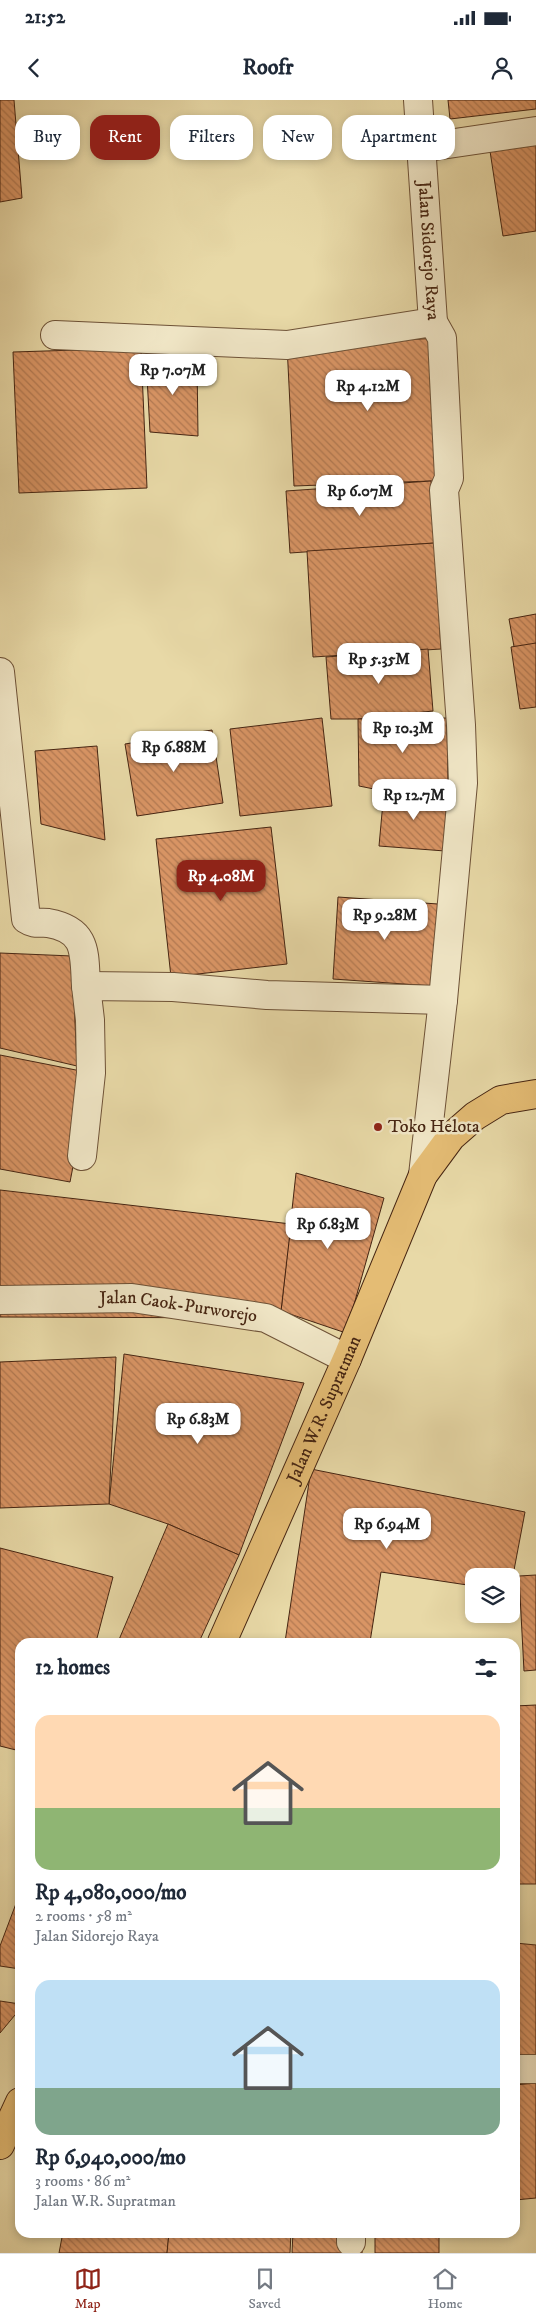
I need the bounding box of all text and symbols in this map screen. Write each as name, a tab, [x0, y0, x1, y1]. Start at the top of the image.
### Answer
text: 21:52	[25, 6, 65, 29]
icon: back	[20, 54, 48, 82]
text: Roofr	[242, 54, 294, 81]
icon: person	[488, 54, 516, 82]
chip: Buy	[15, 115, 80, 160]
chip: Rent	[90, 115, 160, 160]
chip: Filters	[170, 115, 253, 160]
chip: New	[263, 115, 332, 160]
chip: Apartment	[342, 115, 455, 160]
street label: Jalan Sidorejo Raya	[412, 178, 444, 321]
pin: Rp 7.07M	[121, 354, 225, 396]
text: Rp 7.07M	[140, 360, 206, 380]
pin: Rp 4.12M	[316, 370, 420, 412]
text: Rp 4.12M	[336, 376, 400, 396]
pin: Rp 6.07M	[308, 474, 412, 517]
text: Rp 6.07M	[327, 481, 393, 501]
pin: Rp 5.35M	[327, 642, 431, 685]
text: Rp 5.35M	[348, 649, 410, 669]
pin: Rp 10.3M	[351, 712, 455, 754]
text: Rp 10.3M	[373, 718, 433, 738]
pin: Rp 6.88M	[122, 730, 226, 773]
text: Rp 6.88M	[142, 737, 206, 757]
pin: Rp 12.7M	[362, 778, 466, 821]
text: Rp 12.7M	[383, 785, 445, 805]
pin: Rp 4.08M	[169, 860, 273, 902]
text: Rp 4.08M	[188, 866, 254, 886]
pin: Rp 9.28M	[333, 898, 437, 941]
text: Rp 9.28M	[353, 905, 417, 925]
place label: Toko Helota	[388, 1116, 480, 1138]
marker: Toko Helota	[372, 1121, 384, 1133]
pin: Rp 6.83M	[276, 1208, 380, 1250]
text: Rp 6.83M	[297, 1214, 359, 1234]
street label: Jalan Caok-Purworejo	[97, 1287, 259, 1328]
street label: Jalan W.R. Supratman	[282, 1332, 367, 1488]
pin: Rp 6.83M	[146, 1402, 250, 1445]
text: Rp 6.83M	[167, 1409, 229, 1429]
pin: Rp 6.94M	[335, 1508, 439, 1550]
text: Rp 6.94M	[354, 1514, 420, 1534]
map controls	[465, 1568, 520, 1623]
button: layers	[465, 1568, 520, 1623]
icon: filters	[472, 1654, 500, 1682]
text: 12 homes	[35, 1655, 110, 1681]
icon: home	[223, 1748, 313, 1838]
text: Rp 4,080,000/mo	[35, 1880, 187, 1906]
text: 2 rooms · 58 m²	[35, 1906, 132, 1926]
text: Jalan Sidorejo Raya	[35, 1926, 159, 1946]
icon: home	[223, 2013, 313, 2103]
text: Rp 6,940,000/mo	[35, 2145, 186, 2171]
text: 3 rooms · 86 m²	[35, 2171, 130, 2191]
text: Jalan W.R. Supratman	[35, 2191, 176, 2211]
tab: Map	[74, 2265, 102, 2313]
tab: Saved	[249, 2265, 281, 2313]
tab: Home	[428, 2265, 462, 2313]

